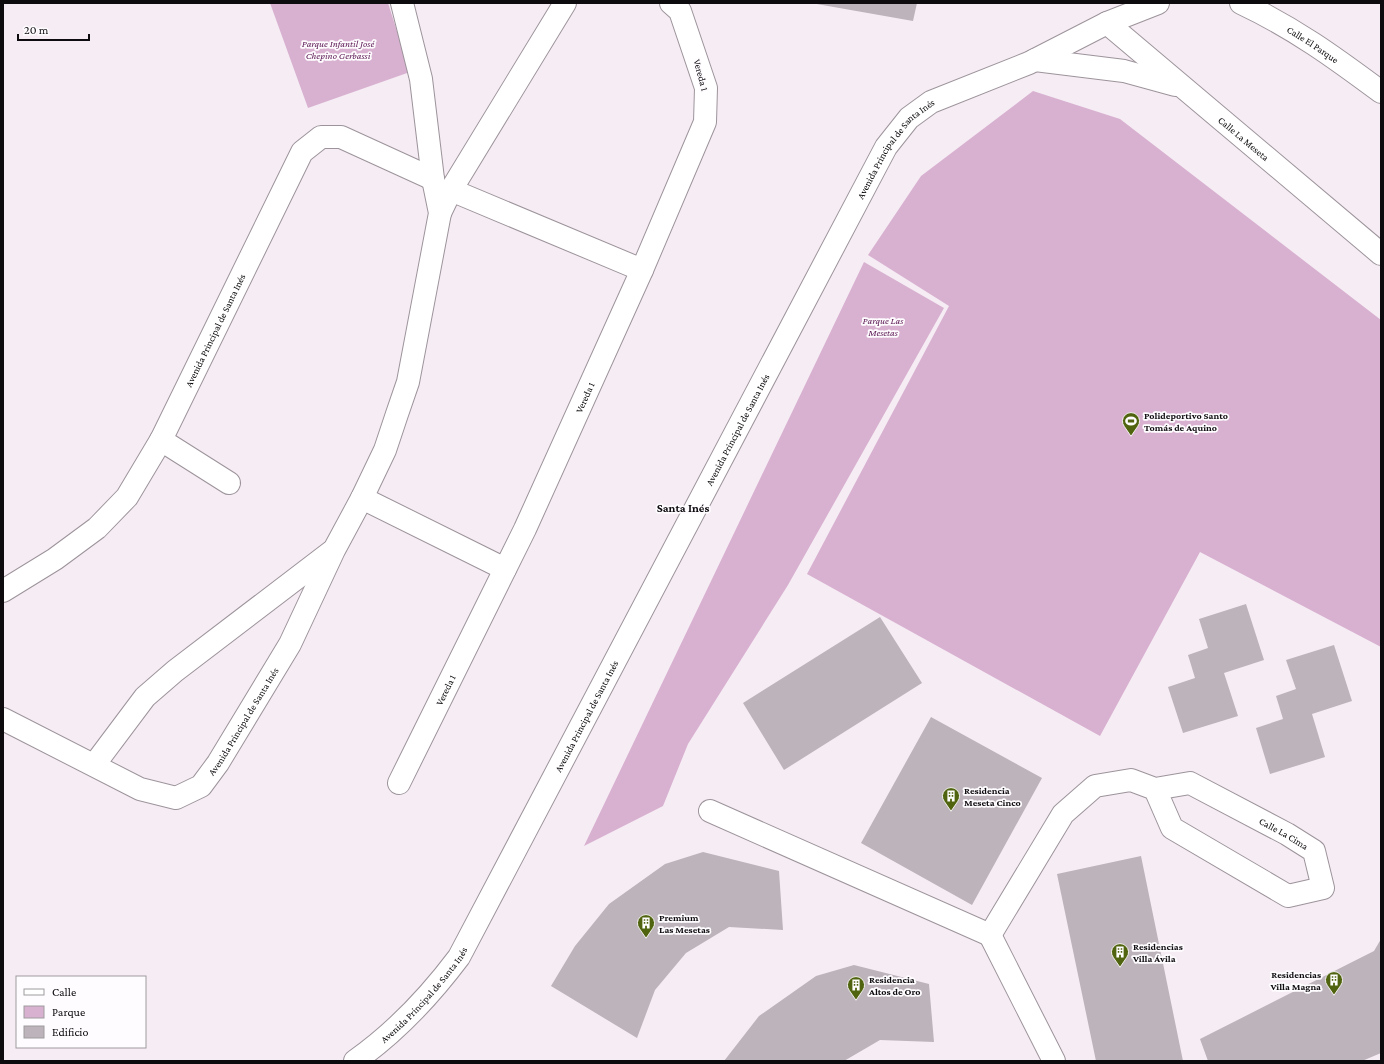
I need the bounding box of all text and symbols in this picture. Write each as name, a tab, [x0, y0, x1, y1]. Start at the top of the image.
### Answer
scale bar	[18, 16, 89, 42]
text: 20 m	[24, 23, 49, 37]
street label: Calle El Parque	[1285, 23, 1341, 65]
park label: Parque Infantil José Chepino Gerbassi	[302, 38, 375, 61]
street label: Vereda 1	[691, 58, 711, 92]
street label: Avenida Principal de Santa Inés	[854, 96, 936, 201]
street label: Calle La Meseta	[1216, 114, 1272, 163]
street label: Avenida Principal de Santa Inés	[182, 272, 247, 389]
park label: Parque Las Mesetas	[863, 315, 904, 338]
street label: Avenida Principal de Santa Inés	[703, 372, 771, 487]
street label: Vereda 1	[573, 380, 596, 414]
place label: Polideportivo Santo Tomás de Aquino	[1144, 410, 1228, 433]
sports icon: Polideportivo Santo Tomás de Aquino	[1121, 411, 1141, 436]
district label: Santa Inés	[657, 501, 709, 515]
street label: Avenida Principal de Santa Inés	[552, 658, 620, 774]
street label: Avenida Principal de Santa Inés	[205, 665, 280, 777]
street label: Vereda 1	[433, 673, 457, 707]
place label: Residencia Meseta Cinco	[964, 785, 1021, 808]
building icon: Residencia Meseta Cinco	[941, 786, 961, 811]
street label: Calle La Cima	[1257, 815, 1311, 852]
place label: Premium Las Mesetas	[659, 912, 710, 935]
building icon: Premium Las Mesetas	[636, 913, 656, 938]
place label: Residencias Villa Ávila	[1132, 941, 1183, 964]
building icon: Residencias Villa Ávila	[1110, 942, 1130, 967]
street label: Avenida Principal de Santa Inés	[378, 945, 469, 1045]
place label: Residencias Villa Magna	[1269, 969, 1321, 992]
building icon: Residencias Villa Magna	[1324, 970, 1344, 995]
place label: Residencia Altos de Oro	[868, 974, 920, 997]
building icon: Residencia Altos de Oro	[846, 975, 866, 1000]
legend	[16, 976, 146, 1048]
text: Calle	[52, 985, 76, 999]
text: Parque	[52, 1005, 85, 1019]
text: Edificio	[52, 1025, 89, 1039]

